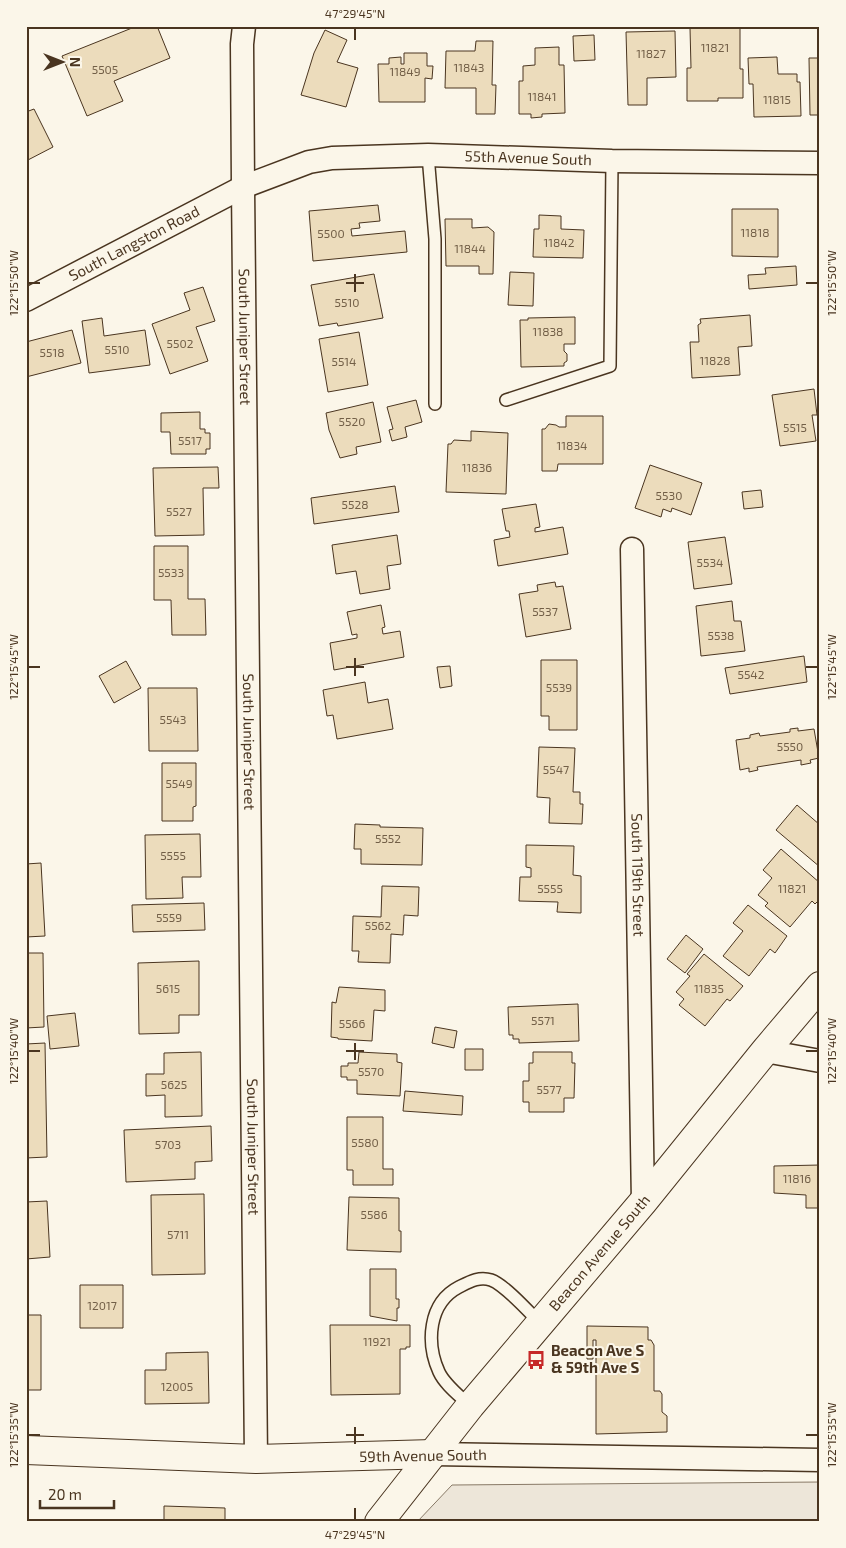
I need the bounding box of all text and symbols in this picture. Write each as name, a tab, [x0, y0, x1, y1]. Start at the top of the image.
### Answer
text: 47°29'45"N	[325, 6, 385, 20]
north arrow	[38, 38, 88, 88]
house number: 11821	[701, 40, 729, 54]
house number: 11827	[636, 46, 666, 60]
text: N	[67, 57, 84, 67]
house number: 11843	[454, 60, 484, 74]
house number: 5505	[92, 62, 118, 76]
house number: 11849	[389, 64, 421, 78]
house number: 11841	[528, 89, 557, 103]
house number: 11815	[763, 92, 791, 106]
street label: 55th Avenue South	[465, 146, 592, 168]
street label: South Langston Road	[65, 201, 202, 284]
house number: 11818	[741, 225, 769, 239]
house number: 5500	[317, 226, 345, 240]
house number: 11842	[544, 235, 575, 249]
house number: 11844	[454, 241, 486, 255]
text: 122°15'50"W	[6, 250, 20, 316]
text: 122°15'50"W	[824, 250, 838, 316]
street label: South Juniper Street	[236, 268, 255, 406]
house number: 5510	[335, 295, 359, 309]
house number: 11838	[533, 324, 563, 338]
house number: 5502	[167, 336, 194, 350]
house number: 5510	[105, 342, 129, 356]
house number: 5518	[40, 345, 64, 359]
house number: 11828	[700, 353, 730, 367]
house number: 5514	[331, 354, 357, 368]
house number: 5520	[339, 414, 365, 428]
house number: 5515	[783, 420, 807, 434]
house number: 5517	[178, 433, 202, 447]
house number: 11834	[557, 438, 587, 452]
house number: 11836	[462, 460, 492, 474]
house number: 5530	[656, 488, 682, 502]
house number: 5528	[342, 497, 368, 511]
house number: 5527	[166, 504, 192, 518]
house number: 5534	[697, 555, 723, 569]
house number: 5533	[158, 565, 184, 579]
house number: 5537	[532, 604, 558, 618]
house number: 5538	[708, 628, 734, 642]
text: 122°15'45"W	[6, 634, 20, 700]
text: 122°15'45"W	[824, 634, 838, 700]
house number: 5542	[738, 667, 765, 681]
street label: South Juniper Street	[240, 673, 259, 811]
house number: 5539	[546, 680, 572, 694]
house number: 5543	[160, 712, 186, 726]
house number: 5550	[777, 739, 803, 753]
house number: 5547	[543, 762, 569, 776]
house number: 5549	[165, 776, 193, 790]
street label: South 119th Street	[628, 813, 649, 937]
house number: 5552	[375, 831, 401, 845]
house number: 5555	[160, 848, 186, 862]
house number: 5555	[537, 881, 563, 895]
house number: 11821	[778, 881, 806, 895]
house number: 5559	[156, 910, 182, 924]
house number: 5562	[365, 918, 391, 932]
house number: 5615	[156, 981, 180, 995]
house number: 11835	[694, 981, 724, 995]
house number: 5571	[531, 1013, 555, 1027]
house number: 5566	[339, 1016, 365, 1030]
text: 122°15'40"W	[6, 1018, 20, 1084]
text: 122°15'40"W	[824, 1018, 838, 1084]
house number: 5570	[358, 1064, 384, 1078]
house number: 5625	[161, 1077, 187, 1091]
street label: South Juniper Street	[244, 1078, 264, 1216]
house number: 5577	[536, 1082, 562, 1096]
house number: 5580	[351, 1135, 379, 1149]
house number: 5703	[155, 1137, 181, 1151]
house number: 11816	[783, 1171, 811, 1185]
street label: Beacon Avenue South	[545, 1191, 653, 1314]
house number: 5586	[360, 1207, 388, 1221]
house number: 5711	[167, 1227, 189, 1241]
house number: 12017	[87, 1298, 117, 1312]
house number: 11921	[363, 1334, 391, 1348]
place label: Beacon Ave S & 59th Ave S	[551, 1341, 644, 1376]
bus stop icon: Beacon Ave S & 59th Ave S	[525, 1349, 547, 1371]
house number: 12005	[161, 1379, 193, 1393]
text: 122°15'35"W	[6, 1402, 20, 1468]
text: 122°15'35"W	[824, 1402, 838, 1468]
street label: 59th Avenue South	[359, 1445, 487, 1465]
scale bar	[40, 1478, 114, 1510]
text: 20 m	[48, 1485, 82, 1503]
text: 47°29'45"N	[325, 1527, 385, 1541]

